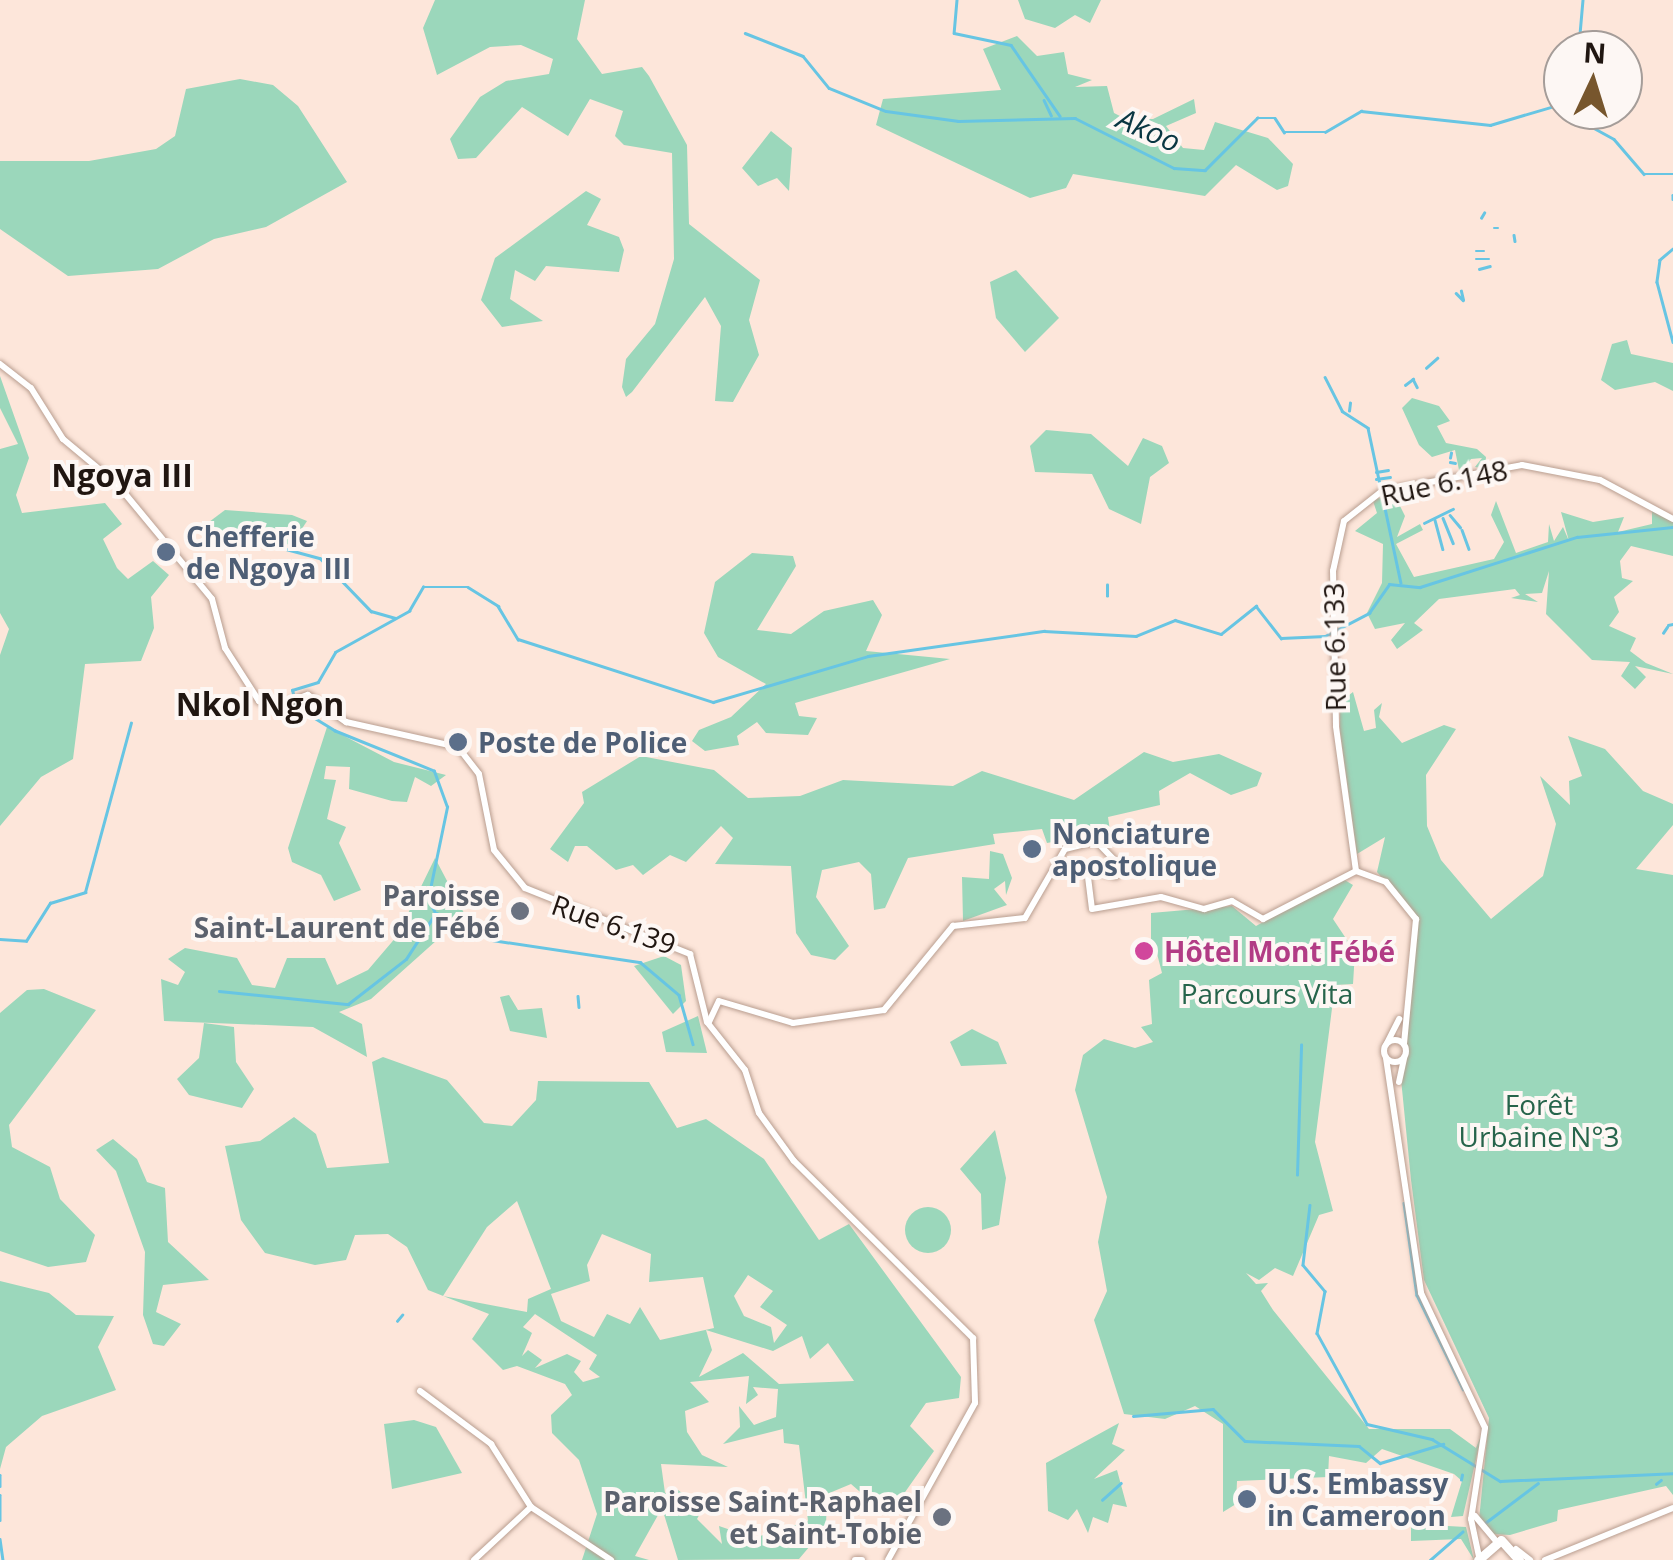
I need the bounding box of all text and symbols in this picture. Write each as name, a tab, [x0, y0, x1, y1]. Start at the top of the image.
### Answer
north arrow	[1543, 30, 1643, 130]
text: N	[1582, 32, 1608, 72]
water label: Akoo	[1112, 100, 1186, 160]
street label: Rue 6.148	[1377, 452, 1511, 512]
district label: Ngoya III	[51, 456, 193, 494]
place label: Chefferie de Ngoya III	[186, 519, 351, 585]
marker: Chefferie de Ngoya III	[155, 541, 177, 563]
street label: Rue 6.133	[1316, 582, 1352, 712]
district label: Nkol Ngon	[176, 685, 344, 723]
place label: Poste de Police	[478, 725, 687, 759]
marker: Poste de Police	[447, 731, 469, 753]
place label: Nonciature apostolique	[1052, 816, 1217, 882]
marker: Nonciature apostolique	[1021, 838, 1043, 860]
place label: Paroisse Saint-Laurent de Fébé	[194, 878, 500, 944]
street label: Rue 6.139	[548, 887, 680, 961]
marker: Paroisse Saint-Laurent de Fébé	[509, 900, 531, 922]
place label: Hôtel Mont Fébé	[1164, 934, 1395, 968]
marker: Hôtel Mont Fébé	[1133, 940, 1155, 962]
park label: Parcours Vita	[1181, 976, 1353, 1010]
park label: Forêt Urbaine N°3	[1459, 1087, 1619, 1153]
place label: U.S. Embassy in Cameroon	[1267, 1466, 1448, 1532]
place label: Paroisse Saint-Raphael et Saint-Tobie	[603, 1484, 922, 1550]
marker: U.S. Embassy in Cameroon	[1236, 1488, 1258, 1510]
marker: Paroisse Saint-Raphael et Saint-Tobie	[931, 1506, 953, 1528]

